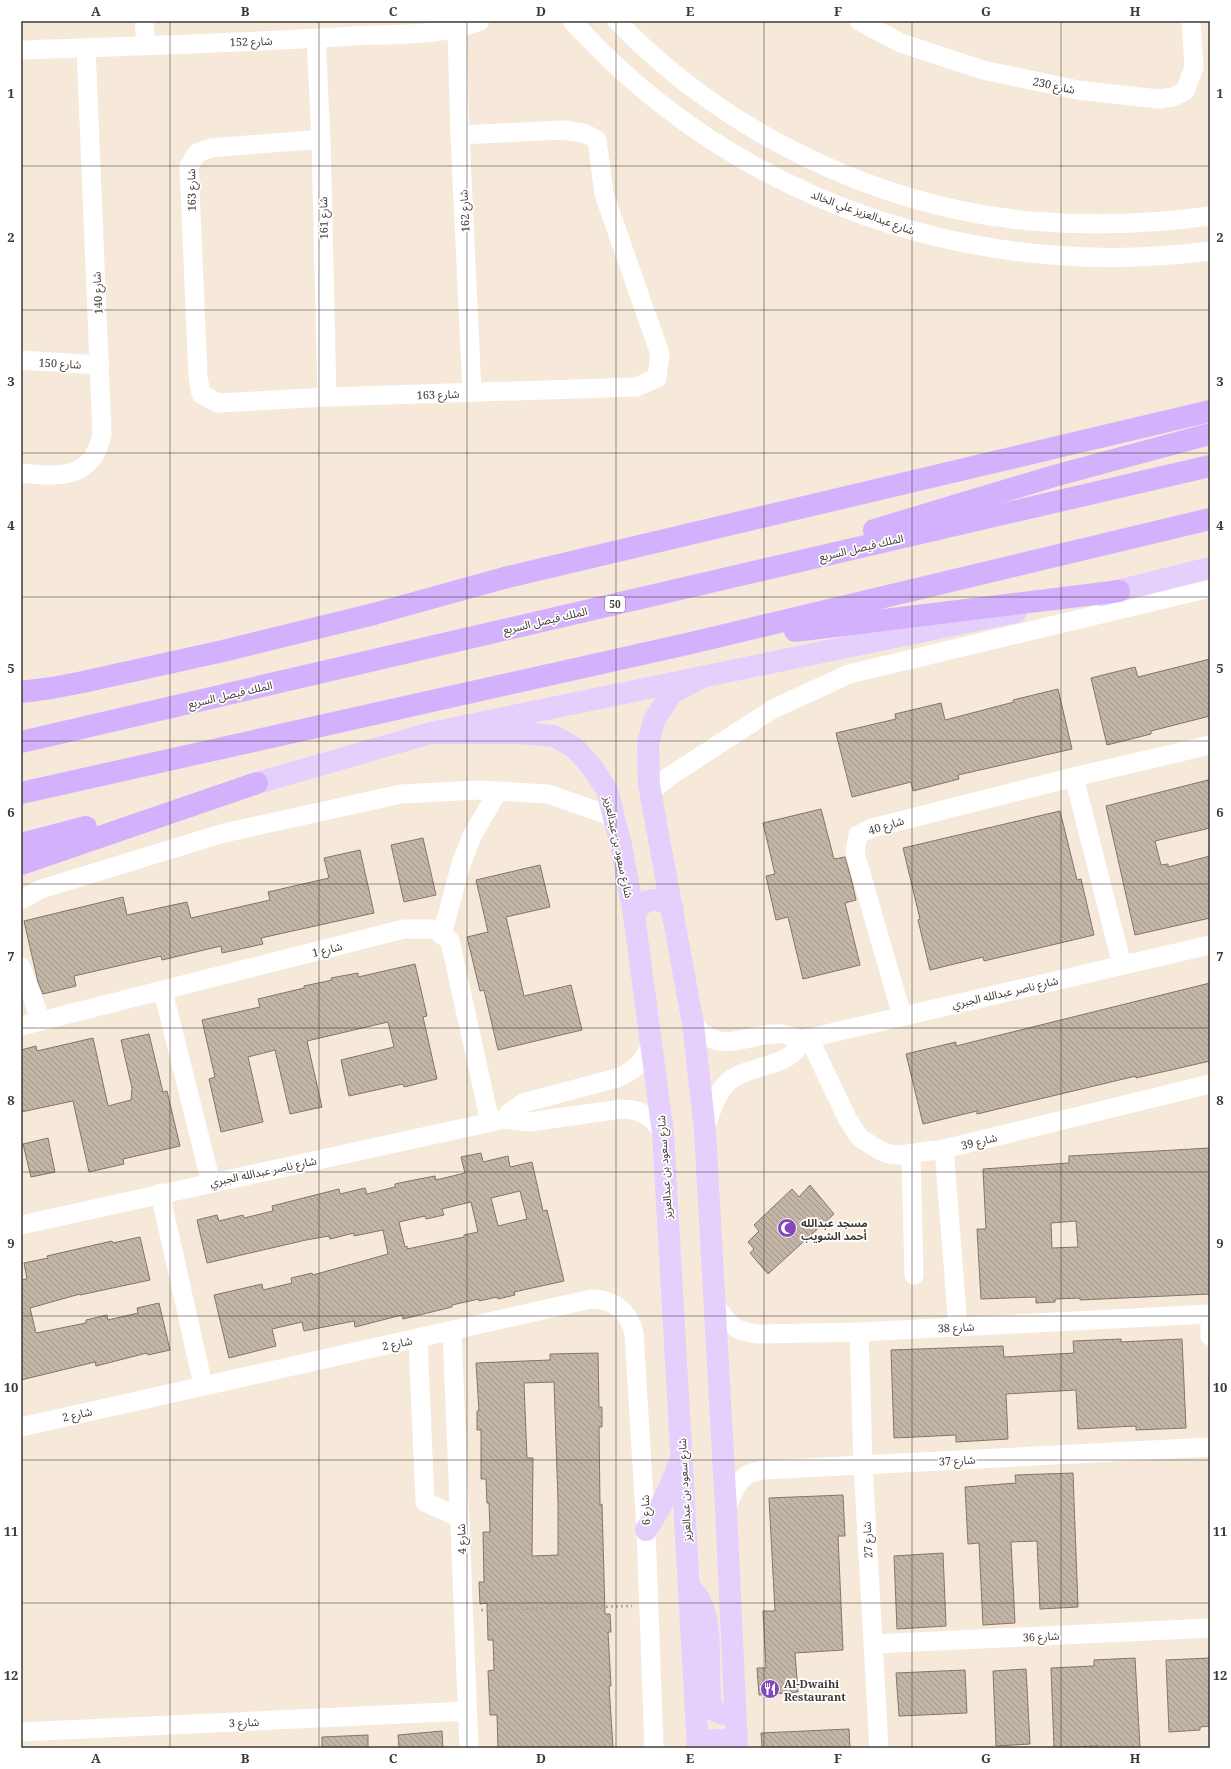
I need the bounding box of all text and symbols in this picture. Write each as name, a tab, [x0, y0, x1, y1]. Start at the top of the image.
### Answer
text: A	[91, 2, 101, 20]
text: B	[241, 2, 250, 20]
text: C	[389, 2, 398, 20]
text: D	[536, 2, 546, 20]
text: E	[686, 2, 695, 20]
text: F	[834, 2, 842, 20]
text: G	[981, 2, 991, 20]
text: H	[1130, 2, 1141, 20]
street label: شارع 152	[229, 33, 273, 50]
street label: شارع 230	[1031, 73, 1077, 98]
text: 1	[7, 84, 15, 102]
text: 1	[1216, 84, 1224, 102]
street label: شارع 163	[183, 168, 200, 212]
street label: شارع عبدالعزيز علي الخالد	[808, 186, 917, 240]
street label: شارع 162	[455, 189, 474, 233]
street label: شارع 161	[315, 196, 332, 240]
text: 2	[7, 228, 15, 246]
text: 2	[1216, 228, 1224, 246]
street label: شارع 140	[88, 271, 107, 315]
street label: شارع 150	[38, 354, 82, 373]
text: 3	[7, 372, 15, 390]
text: 3	[1216, 372, 1224, 390]
street label: شارع 163	[416, 386, 460, 403]
text: 4	[7, 516, 15, 534]
text: 4	[1216, 516, 1224, 534]
street label: الملك فيصل السريع	[817, 530, 905, 565]
road number: 50	[605, 596, 625, 612]
street label: الملك فيصل السريع	[501, 603, 589, 638]
text: 5	[7, 659, 15, 677]
text: 5	[1216, 659, 1224, 677]
street label: الملك فيصل السريع	[186, 677, 274, 712]
street label: شارع سعود بن عبدالعزيز	[600, 794, 637, 900]
text: 6	[7, 803, 15, 821]
text: 6	[1216, 803, 1224, 821]
street label: شارع 40	[866, 812, 906, 838]
street label: شارع 1	[310, 938, 344, 961]
text: 7	[7, 947, 15, 965]
text: 7	[1216, 947, 1224, 965]
street label: شارع ناصر عبدالله الجبري	[950, 972, 1061, 1014]
text: 8	[7, 1091, 15, 1109]
text: 8	[1216, 1091, 1224, 1109]
street label: شارع سعود بن عبدالعزيز	[653, 1114, 676, 1220]
street label: شارع 39	[959, 1129, 999, 1154]
street label: شارع ناصر عبدالله الجبري	[208, 1152, 319, 1192]
place label: مسجد عبدالله أحمد الشويب	[801, 1215, 868, 1243]
mosque icon: مسجد عبدالله أحمد الشويب	[776, 1217, 798, 1239]
text: 9	[7, 1234, 15, 1252]
text: 9	[1216, 1234, 1224, 1252]
street label: شارع 38	[937, 1319, 975, 1336]
street label: شارع 2	[381, 1332, 414, 1354]
text: 10	[4, 1378, 18, 1396]
text: 10	[1213, 1378, 1227, 1396]
street label: شارع 2	[60, 1403, 94, 1426]
street label: شارع سعود بن عبدالعزيز	[674, 1437, 695, 1543]
street label: شارع 37	[938, 1452, 976, 1469]
street label: شارع 6	[637, 1494, 654, 1526]
street label: شارع 27	[859, 1521, 876, 1559]
text: 11	[4, 1522, 18, 1540]
text: 11	[1213, 1522, 1227, 1540]
street label: شارع 4	[453, 1523, 470, 1554]
street label: شارع 36	[1022, 1628, 1060, 1645]
text: 12	[4, 1666, 18, 1684]
text: 12	[1213, 1666, 1227, 1684]
place label: Al-Dwaihi Restaurant	[784, 1676, 846, 1704]
restaurant icon: Al-Dwaihi Restaurant	[759, 1678, 781, 1700]
street label: شارع 3	[228, 1714, 260, 1731]
text: A	[91, 1749, 101, 1767]
text: B	[241, 1749, 250, 1767]
text: C	[389, 1749, 398, 1767]
text: D	[536, 1749, 546, 1767]
text: E	[686, 1749, 695, 1767]
text: F	[834, 1749, 842, 1767]
text: G	[981, 1749, 991, 1767]
text: H	[1130, 1749, 1141, 1767]

